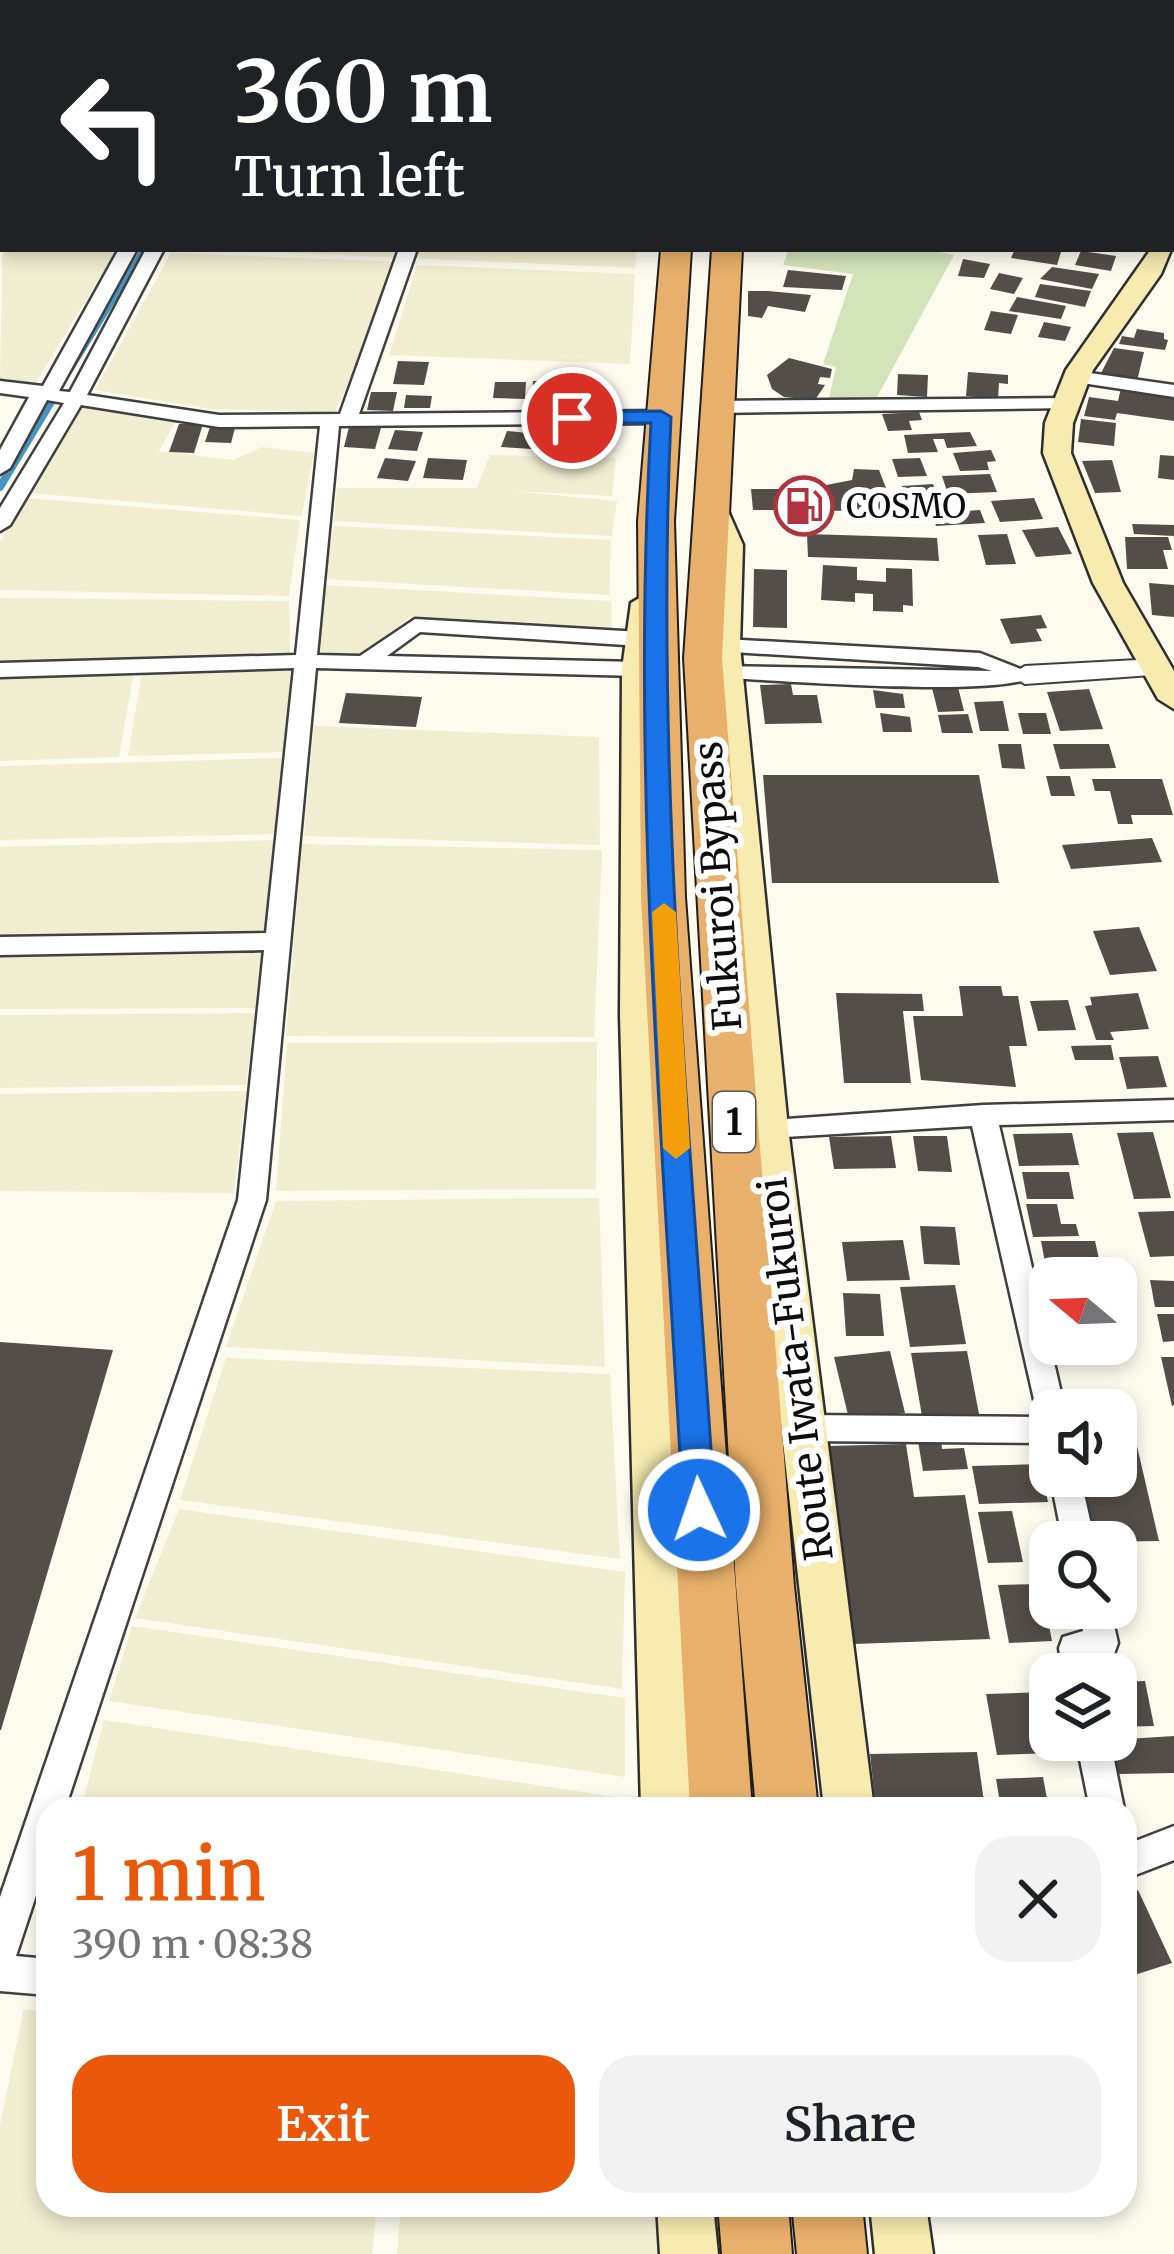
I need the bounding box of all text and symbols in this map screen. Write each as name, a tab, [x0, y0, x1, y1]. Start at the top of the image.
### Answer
text: 360 m	[234, 39, 492, 145]
icon: left	[36, 48, 192, 204]
text: Turn left	[234, 143, 465, 211]
pin	[521, 367, 623, 469]
icon: arrive	[539, 385, 605, 451]
fuel station icon: COSMO	[773, 475, 835, 537]
place label: COSMO	[846, 486, 966, 527]
street label: Fukuroi Bypass	[683, 740, 753, 1032]
road number: 1	[713, 1092, 755, 1152]
street label: Route Iwata-Fukuroi	[748, 1175, 844, 1563]
north arrow	[1029, 1257, 1137, 1365]
map controls	[1029, 1257, 1137, 1761]
button: sound	[1029, 1389, 1137, 1497]
position arrow	[636, 1447, 762, 1573]
button: search	[1029, 1521, 1137, 1629]
button: layers	[1029, 1653, 1137, 1761]
text: 1 min	[72, 1829, 266, 1920]
button: close	[975, 1836, 1101, 1962]
text: 390 m · 08:38	[72, 1920, 313, 1969]
button: Exit	[72, 2055, 575, 2193]
button: Share	[599, 2055, 1101, 2193]

